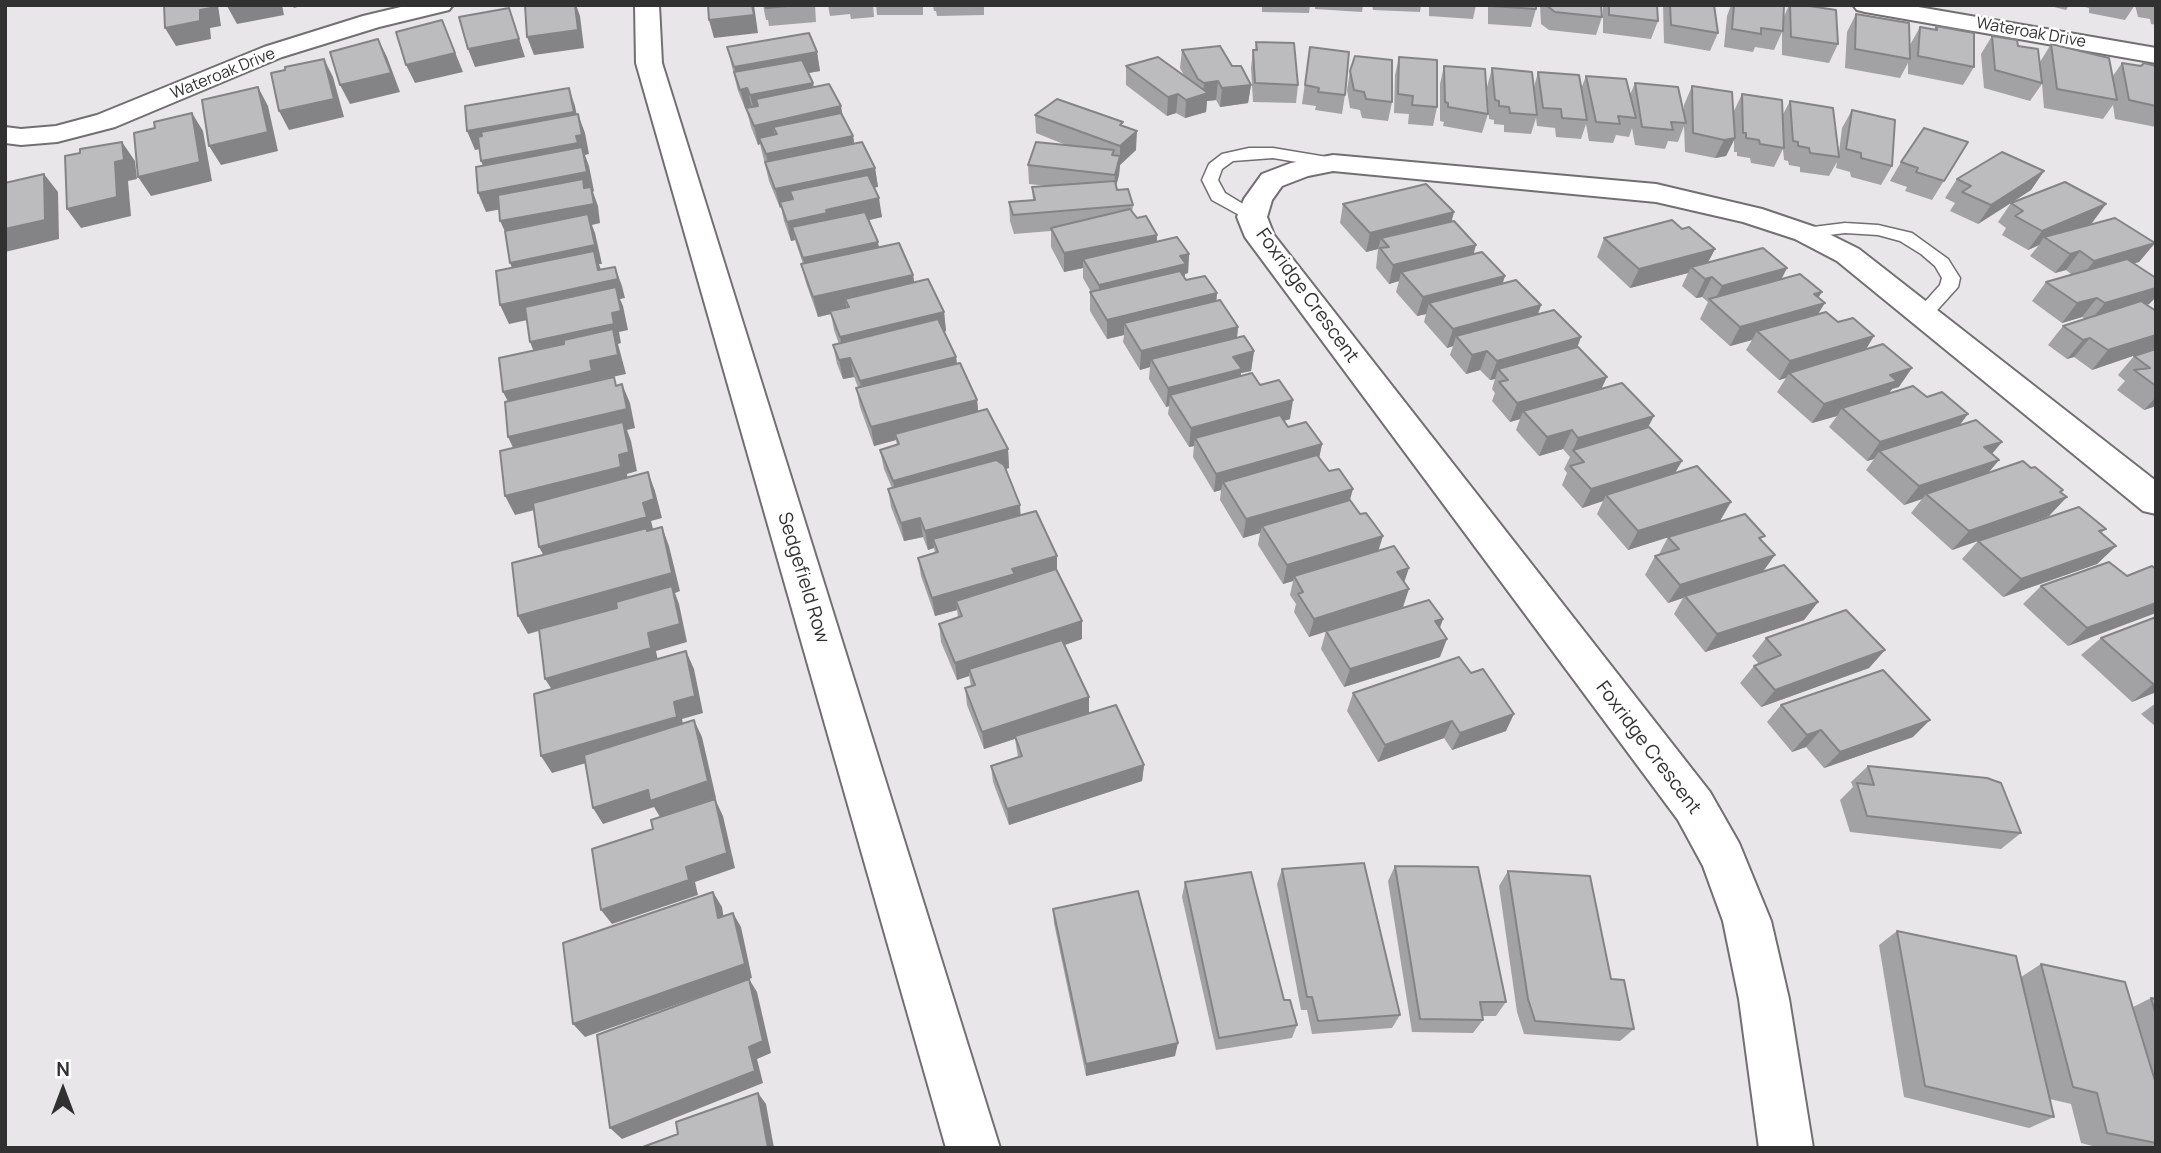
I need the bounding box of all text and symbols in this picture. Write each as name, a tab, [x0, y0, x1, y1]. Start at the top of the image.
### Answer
street label: Wateroak Drive	[1975, 14, 2087, 52]
street label: Wateroak Drive	[168, 44, 278, 104]
street label: Foxridge Crescent	[1251, 224, 1363, 368]
street label: Sedgefield Row	[772, 510, 834, 646]
street label: Foxridge Crescent	[1591, 677, 1705, 819]
north arrow	[28, 1055, 98, 1125]
text: N	[56, 1056, 70, 1082]

